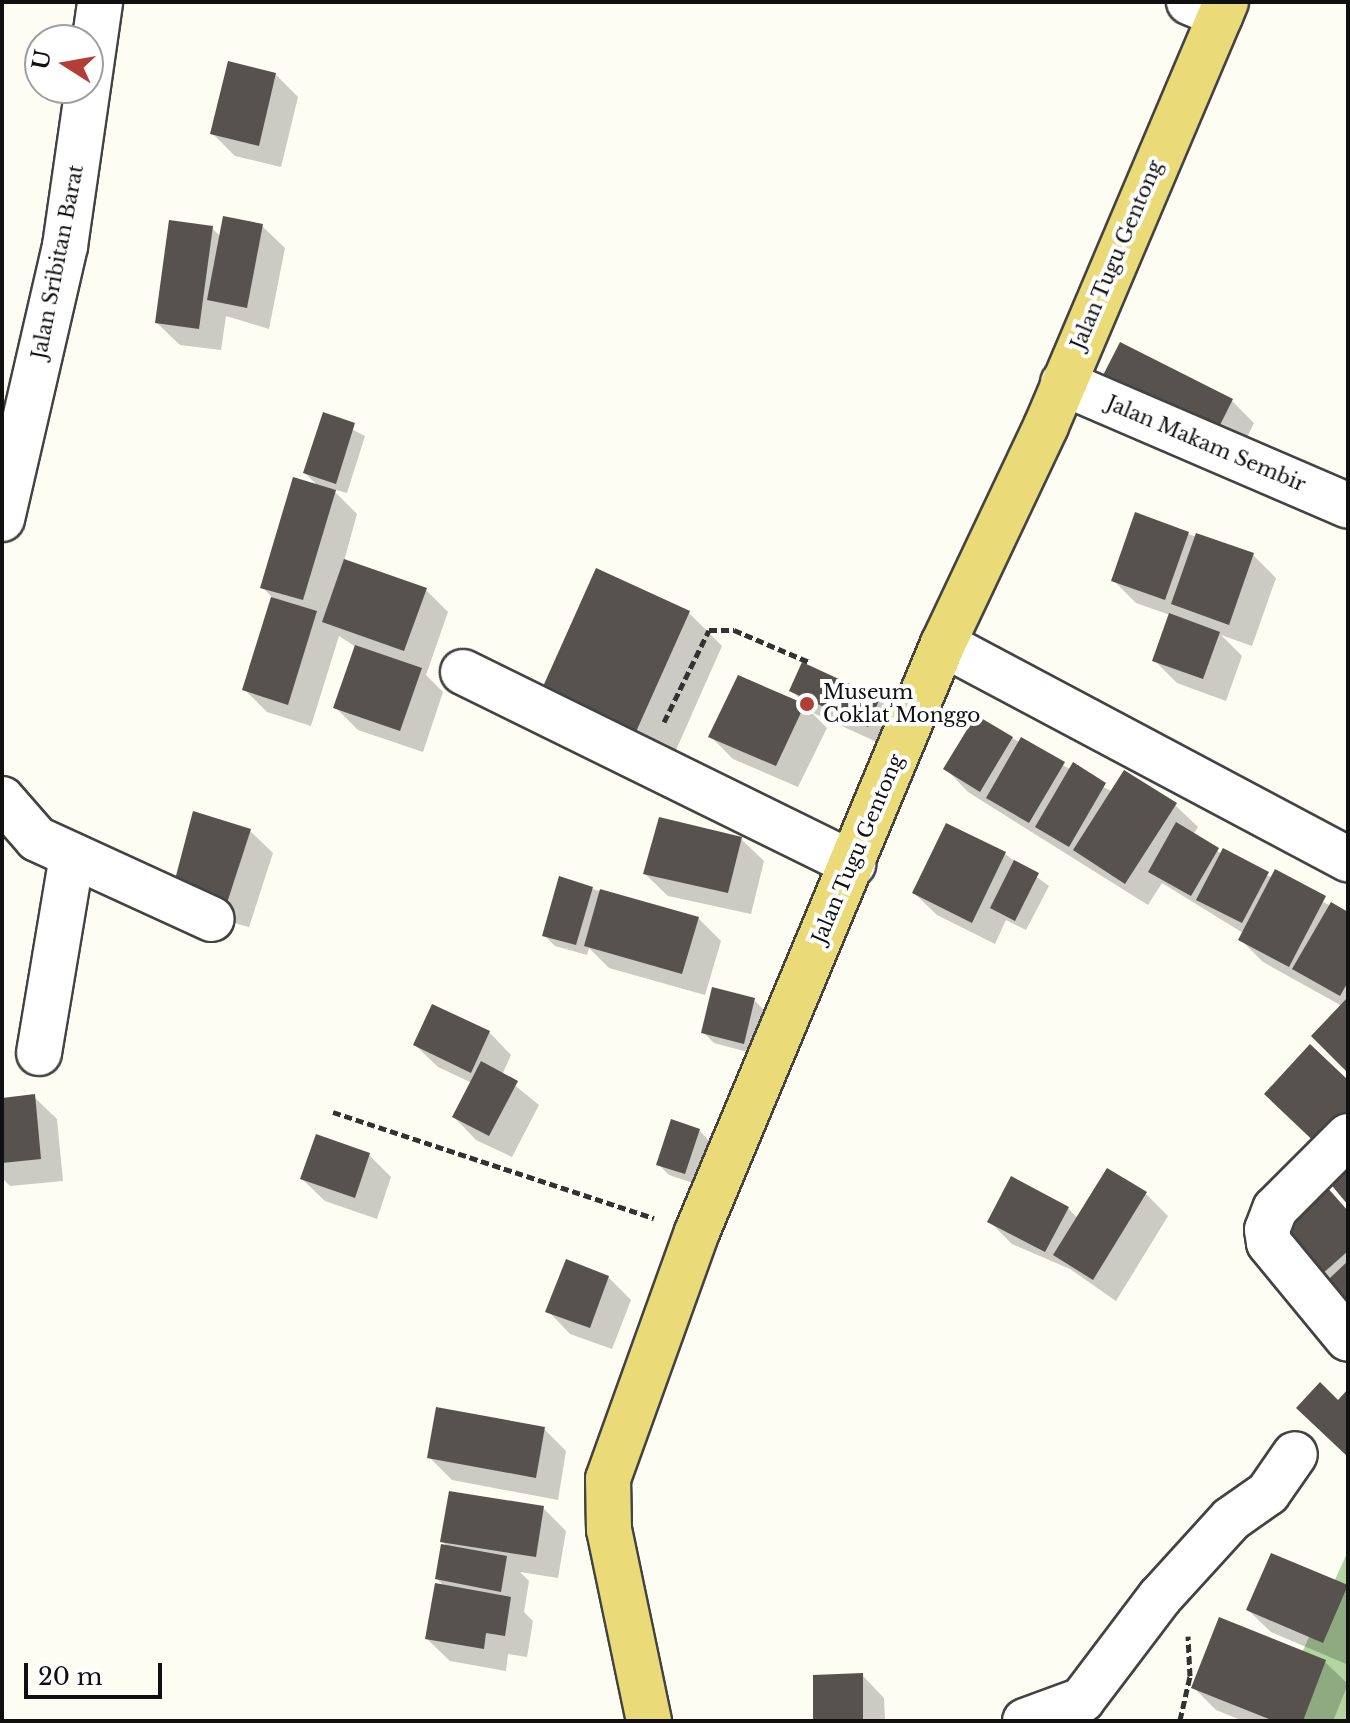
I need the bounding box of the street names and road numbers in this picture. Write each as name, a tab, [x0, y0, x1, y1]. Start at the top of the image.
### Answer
street label: Jalan Tugu Gentong	[1066, 156, 1168, 354]
street label: Jalan Sribitan Barat	[27, 163, 89, 361]
street label: Jalan Makam Sembir	[1103, 391, 1309, 497]
street label: Jalan Tugu Gentong	[807, 750, 909, 948]

